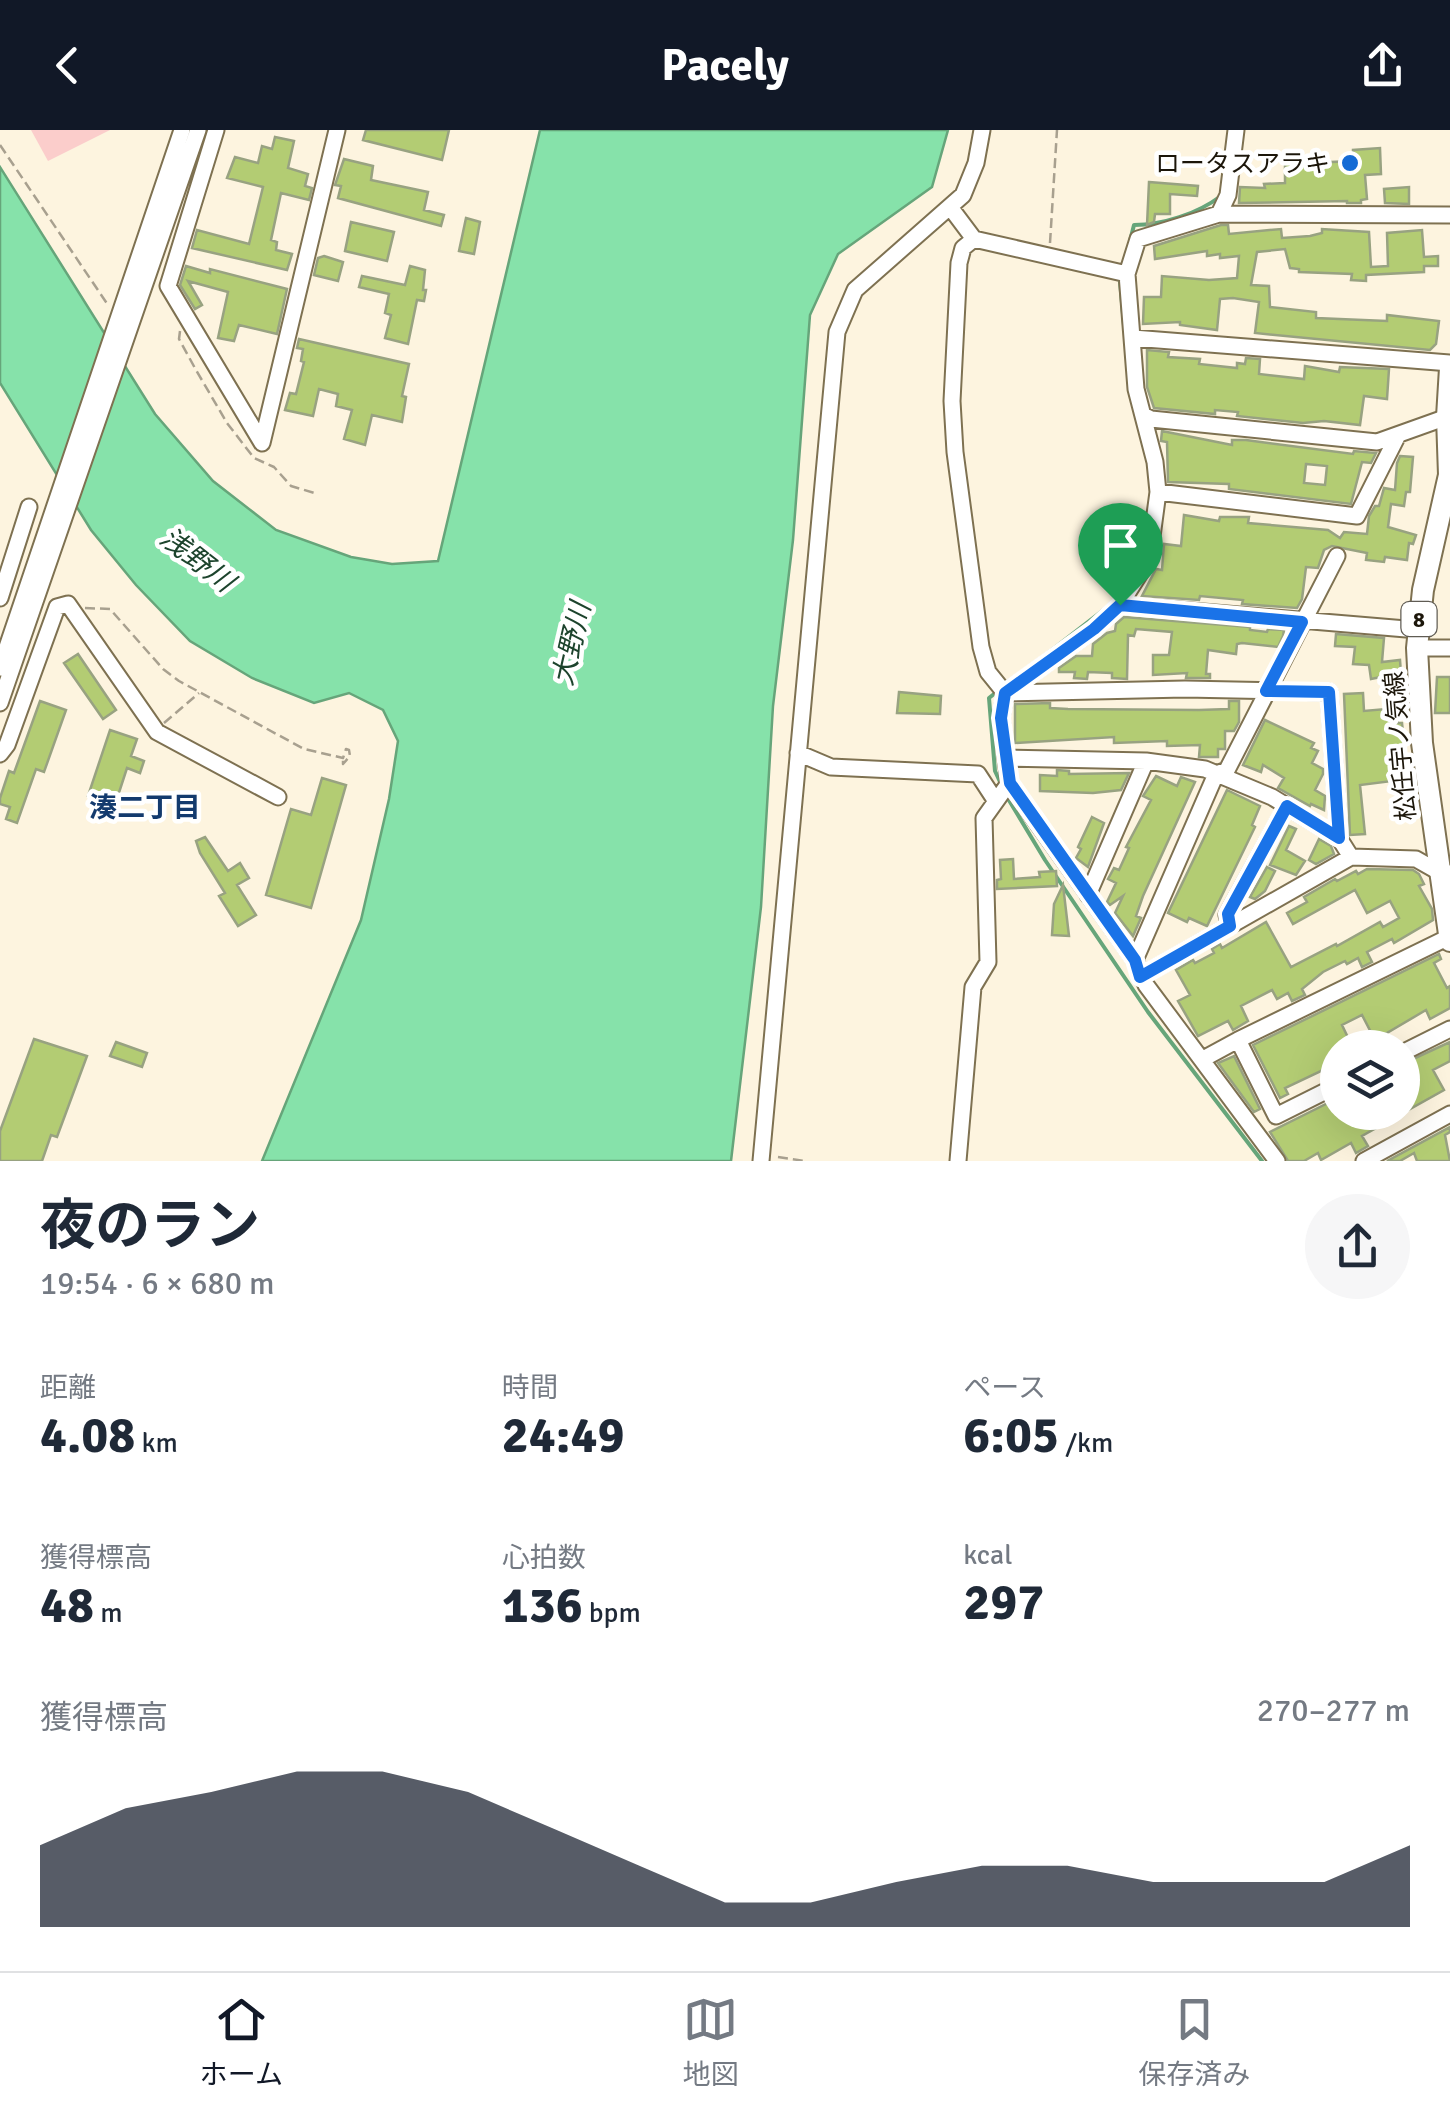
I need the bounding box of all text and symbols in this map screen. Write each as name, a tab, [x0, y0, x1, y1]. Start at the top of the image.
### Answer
icon: back	[40, 38, 95, 93]
text: Pacely	[661, 38, 789, 93]
icon: share	[1355, 38, 1410, 93]
place label: ロータスアラキ	[1155, 148, 1330, 179]
marker: ロータスアラキ	[1339, 152, 1361, 174]
pin	[1078, 503, 1163, 606]
icon: arrive	[1093, 518, 1148, 573]
water label: 浅野川	[153, 521, 243, 601]
water label: 大野川	[546, 596, 599, 689]
road number: 8	[1402, 602, 1436, 636]
street label: 松任宇ノ気線	[1378, 670, 1422, 822]
district label: 湊二丁目	[89, 791, 201, 825]
map controls	[1320, 1030, 1420, 1130]
button: layers	[1320, 1030, 1420, 1130]
text: 夜のラン	[40, 1192, 260, 1260]
button: share	[1305, 1194, 1410, 1299]
text: 19:54 · 6 × 680 m	[40, 1264, 275, 1303]
text: 距離	[40, 1371, 96, 1405]
text: 時間	[502, 1371, 558, 1405]
text: ペース	[963, 1371, 1046, 1405]
text: 4.08	[40, 1405, 135, 1467]
text: 24:49	[502, 1405, 624, 1467]
text: 6:05	[963, 1405, 1059, 1467]
text: km	[135, 1426, 178, 1460]
text: /km	[1059, 1426, 1113, 1460]
text: kcal	[963, 1538, 1012, 1572]
text: 獲得標高	[40, 1541, 152, 1575]
text: 心拍数	[502, 1541, 586, 1575]
text: 297	[963, 1572, 1044, 1634]
text: 48	[40, 1575, 94, 1637]
text: 136	[502, 1575, 583, 1637]
text: m	[94, 1596, 123, 1630]
text: bpm	[583, 1596, 641, 1630]
text: 270–277 m	[1257, 1691, 1410, 1730]
text: 獲得標高	[40, 1698, 168, 1737]
tab: ホーム	[200, 1992, 283, 2092]
tab: 地図	[683, 1992, 739, 2092]
tab: 保存済み	[1138, 1992, 1250, 2092]

